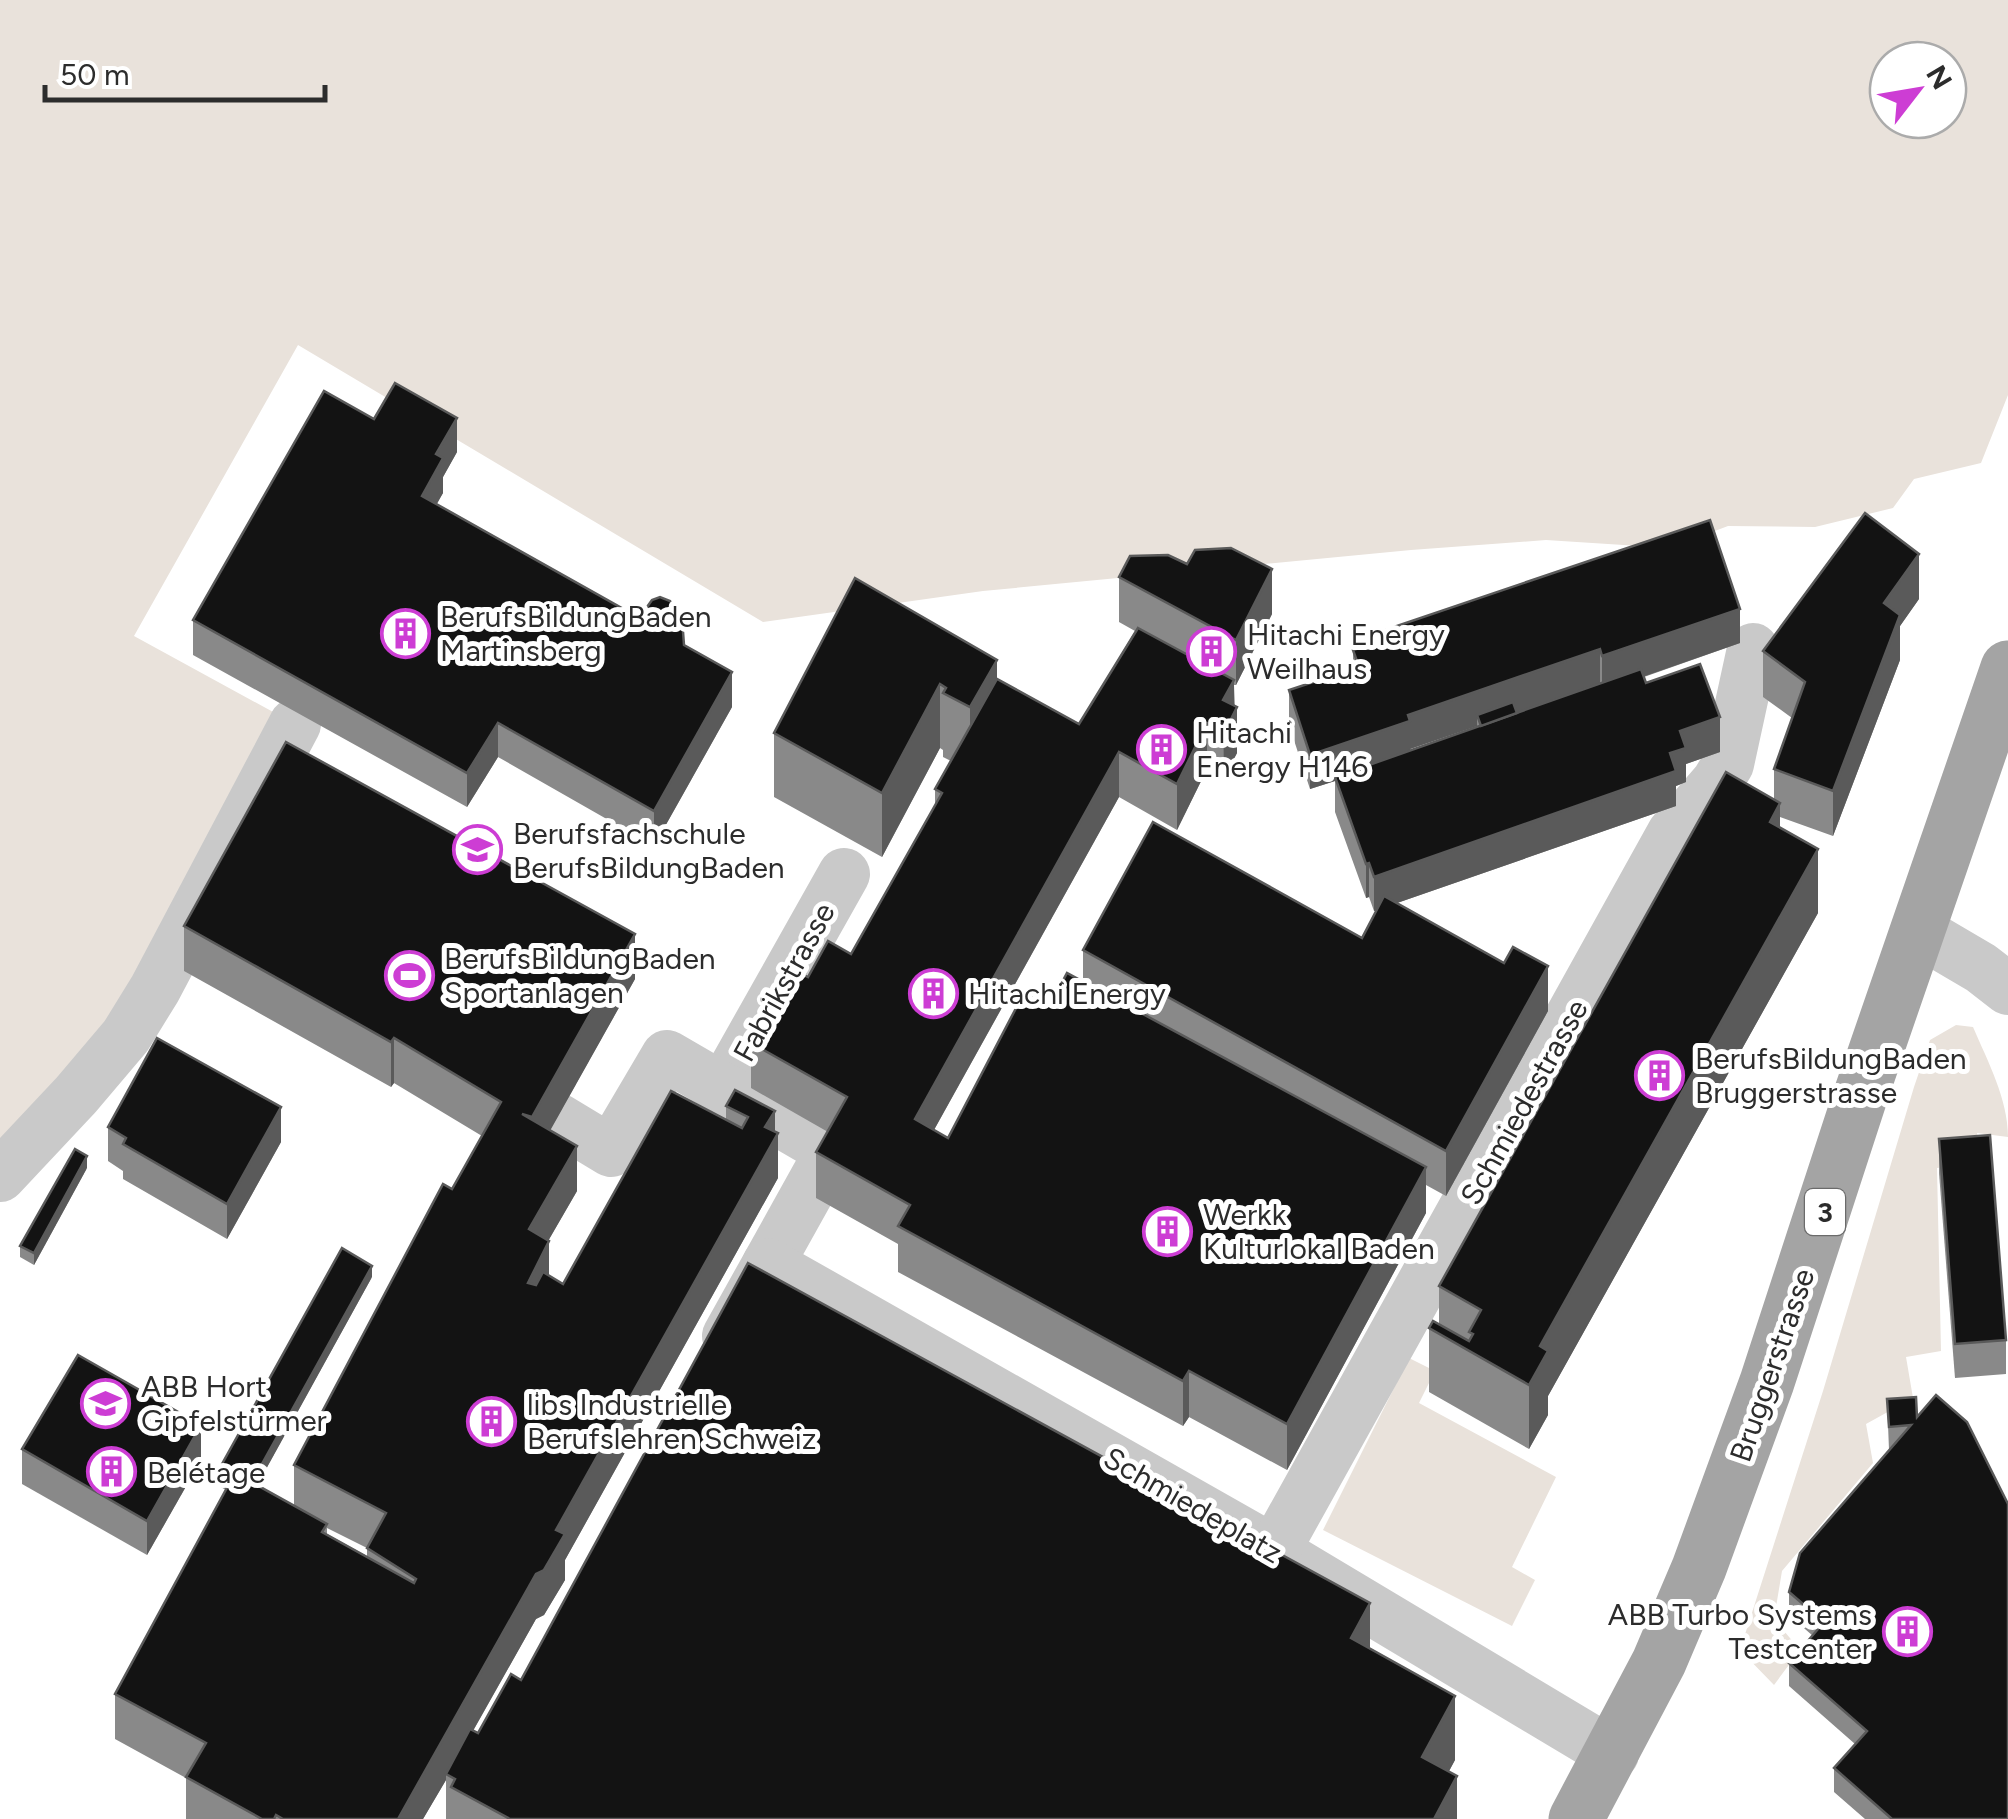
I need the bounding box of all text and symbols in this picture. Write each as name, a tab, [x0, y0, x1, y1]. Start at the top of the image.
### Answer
scale bar	[45, 40, 325, 102]
north arrow	[1868, 40, 1968, 140]
text: 50 m	[60, 56, 129, 93]
text: N	[1919, 59, 1960, 95]
place label: BerufsBildungBaden Martinsberg	[440, 598, 712, 669]
building icon: BerufsBildungBaden Martinsberg	[379, 607, 431, 659]
place label: Hitachi Energy Weilhaus	[1247, 616, 1445, 687]
building icon: Hitachi Energy Weilhaus	[1186, 625, 1238, 677]
place label: Hitachi Energy H146	[1196, 714, 1368, 785]
building icon: Hitachi Energy H146	[1135, 723, 1187, 775]
place label: Berufsfachschule BerufsBildungBaden	[513, 815, 785, 886]
school or university icon: Berufsfachschule BerufsBildungBaden	[452, 824, 504, 876]
street label: Fabrikstrasse	[725, 896, 843, 1068]
place label: BerufsBildungBaden Sportanlagen	[444, 940, 716, 1011]
sports icon: BerufsBildungBaden Sportanlagen	[383, 949, 435, 1001]
building icon: Hitachi Energy	[907, 967, 959, 1019]
place label: Hitachi Energy	[968, 975, 1166, 1012]
street label: Schmiedestrasse	[1452, 993, 1596, 1211]
place label: BerufsBildungBaden Bruggerstrasse	[1695, 1040, 1967, 1111]
building icon: BerufsBildungBaden Bruggerstrasse	[1634, 1049, 1686, 1101]
road number: 3	[1805, 1189, 1845, 1235]
place label: Werkk Kulturlokal Baden	[1203, 1196, 1435, 1267]
building icon: Werkk Kulturlokal Baden	[1142, 1205, 1194, 1257]
street label: Bruggerstrasse	[1722, 1263, 1822, 1467]
place label: ABB Hort Gipfelstürmer	[141, 1368, 327, 1439]
school or university icon: ABB Hort Gipfelstürmer	[80, 1377, 132, 1429]
place label: libs Industrielle Berufslehren Schweiz	[527, 1386, 816, 1457]
building icon: libs Industrielle Berufslehren Schweiz	[466, 1395, 518, 1447]
street label: Schmiedeplatz	[1097, 1439, 1289, 1571]
building icon: Belétage	[86, 1446, 138, 1498]
place label: Belétage	[147, 1454, 265, 1491]
place label: ABB Turbo Systems Testcenter	[1608, 1596, 1872, 1667]
building icon: ABB Turbo Systems Testcenter	[1881, 1605, 1933, 1657]

